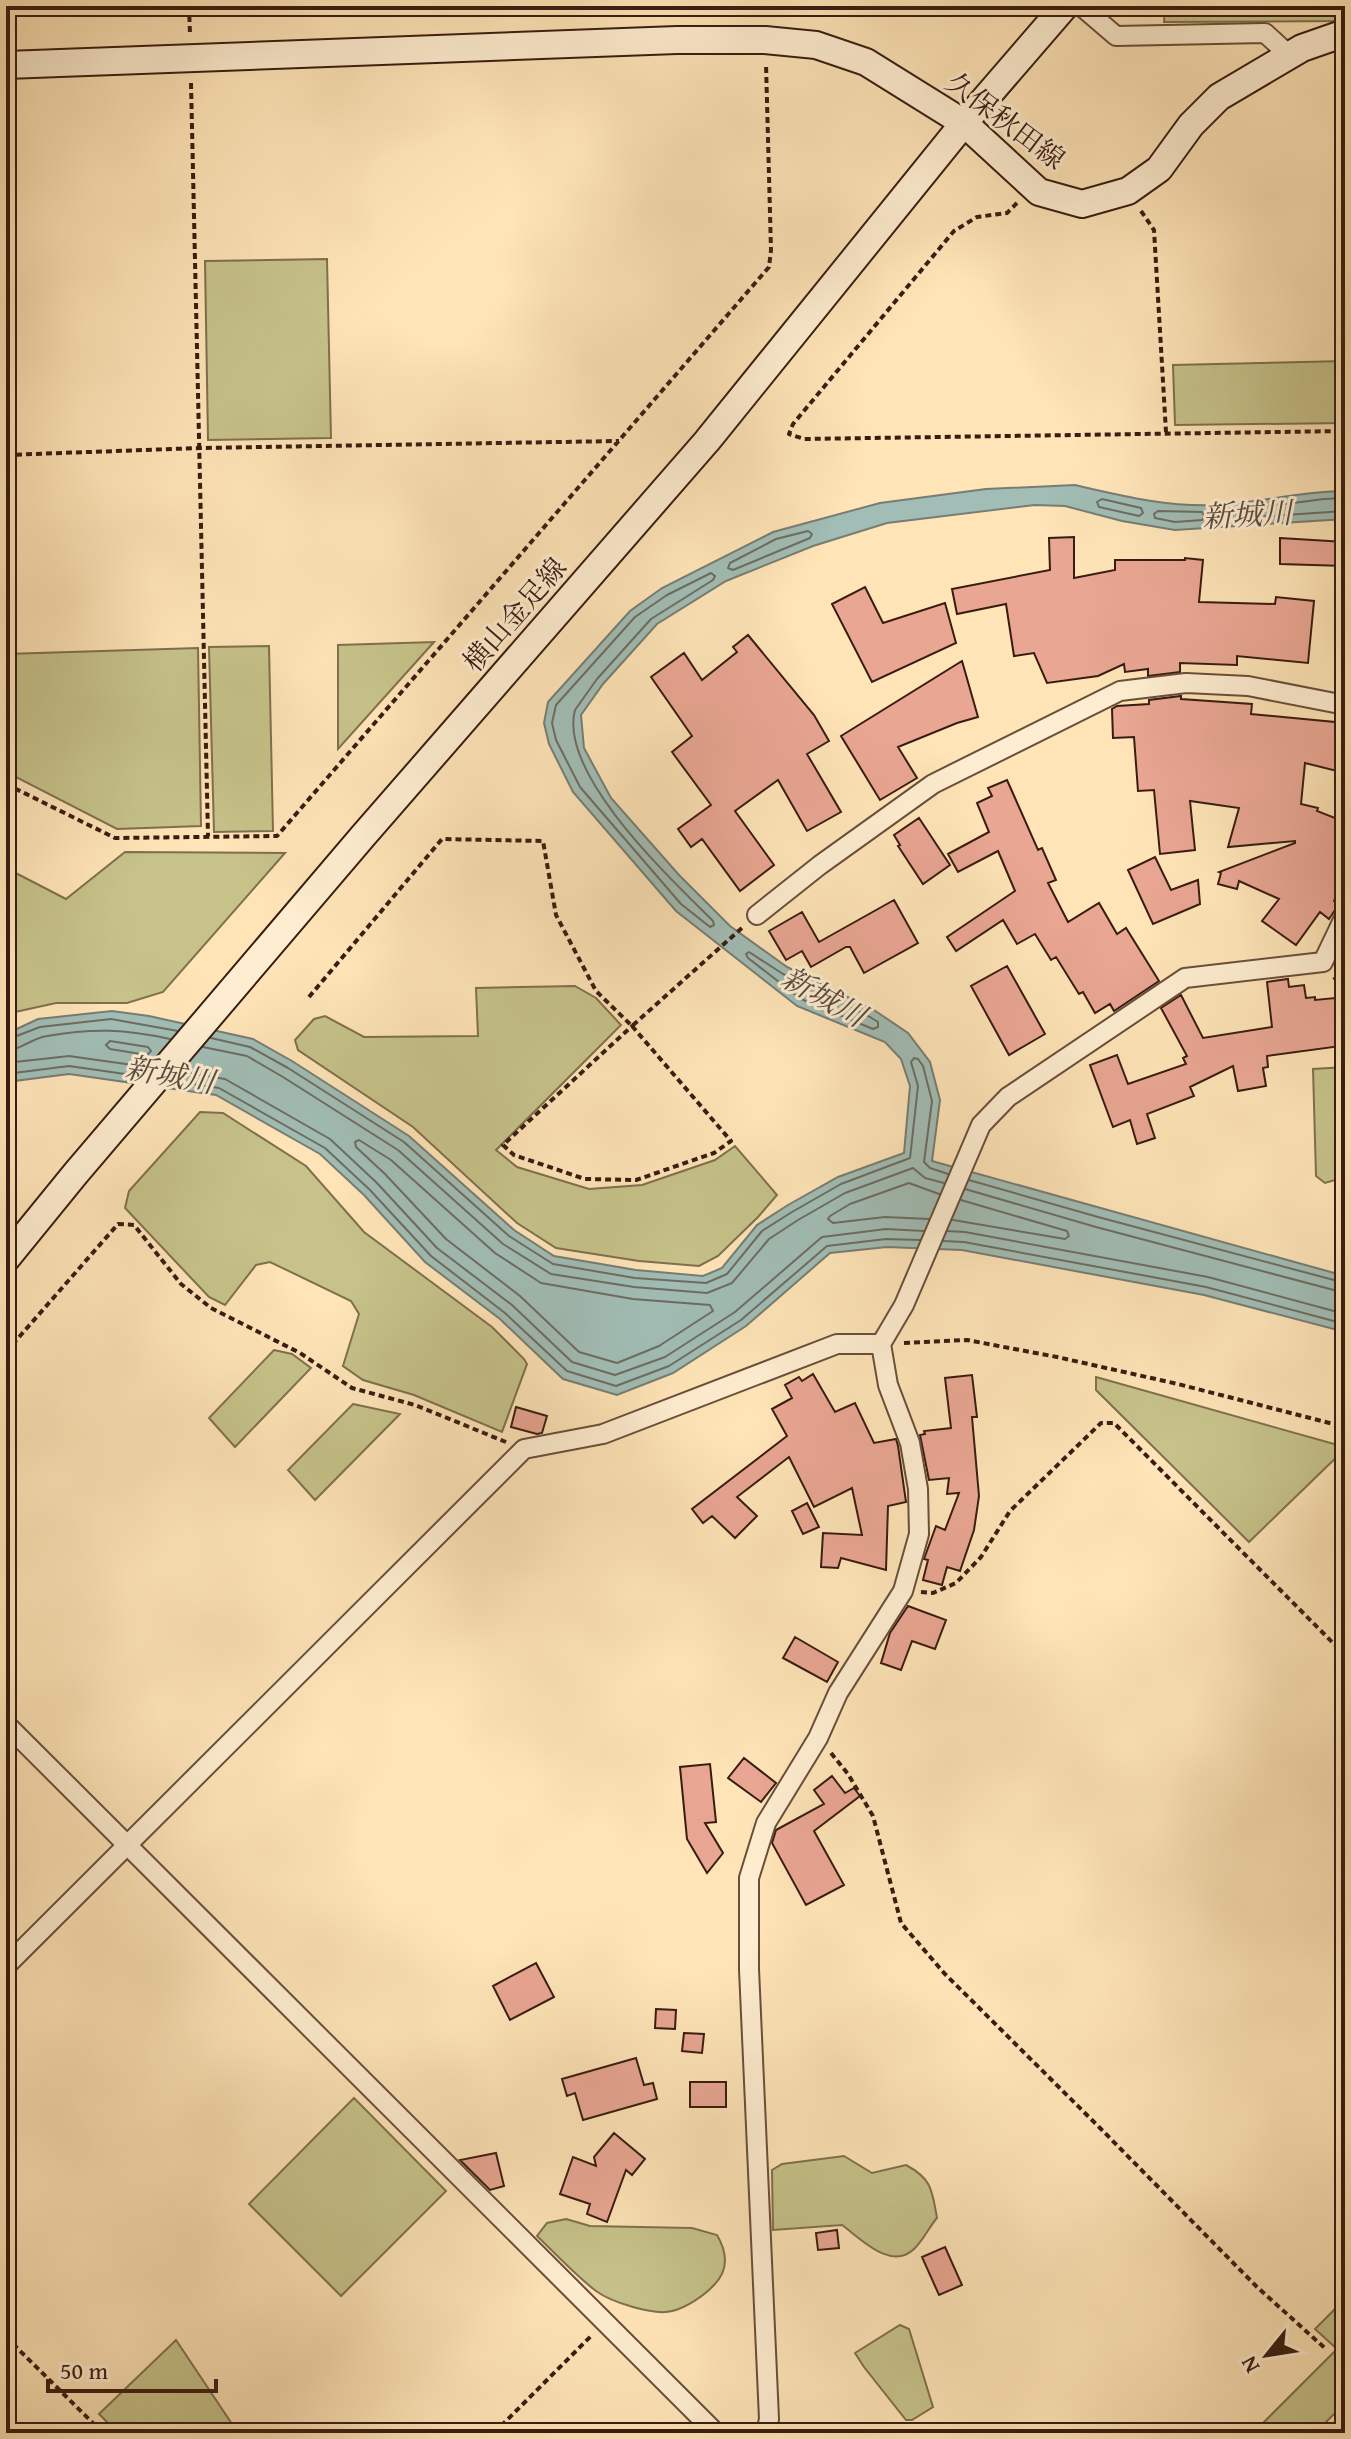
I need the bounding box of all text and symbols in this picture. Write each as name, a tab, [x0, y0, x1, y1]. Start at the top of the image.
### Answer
street label: 久保秋田線	[938, 61, 1074, 179]
water label: 新城川	[1201, 490, 1296, 538]
street label: 横山金足線	[453, 548, 575, 680]
water label: 新城川	[774, 955, 877, 1039]
water label: 新城川	[122, 1045, 221, 1104]
north arrow	[1227, 2315, 1307, 2395]
scale bar	[48, 2343, 216, 2393]
text: N	[1232, 2350, 1267, 2379]
text: 50 m	[60, 2353, 108, 2388]

